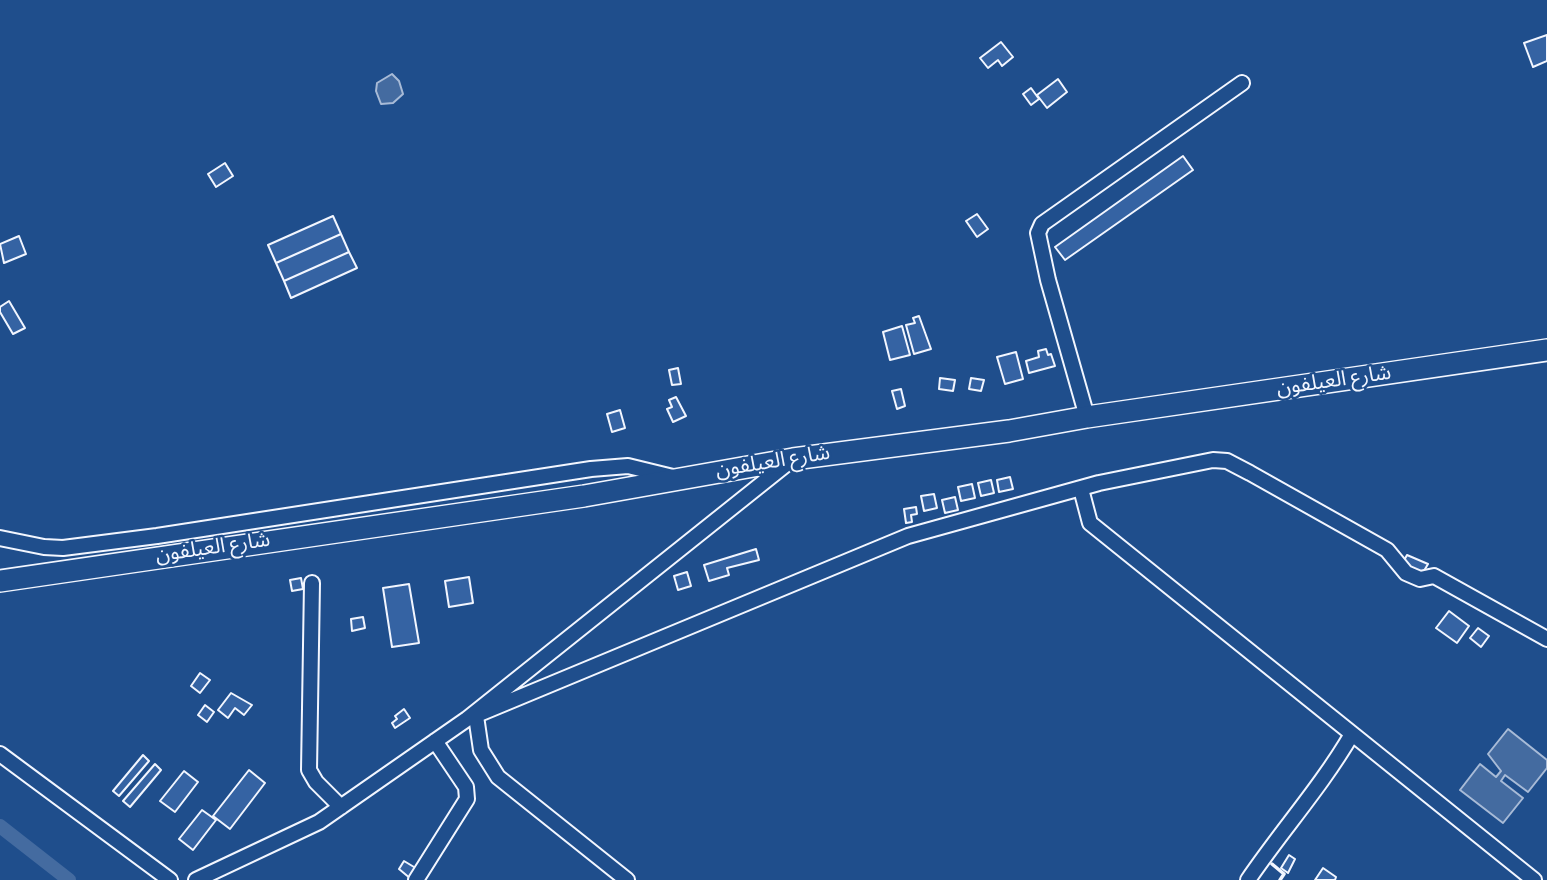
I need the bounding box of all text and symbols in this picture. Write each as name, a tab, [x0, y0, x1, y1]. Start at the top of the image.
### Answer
street label: شارع العيلفون	[1275, 361, 1393, 403]
street label: شارع العيلفون	[714, 442, 832, 484]
street label: شارع العيلفون	[154, 528, 272, 570]

